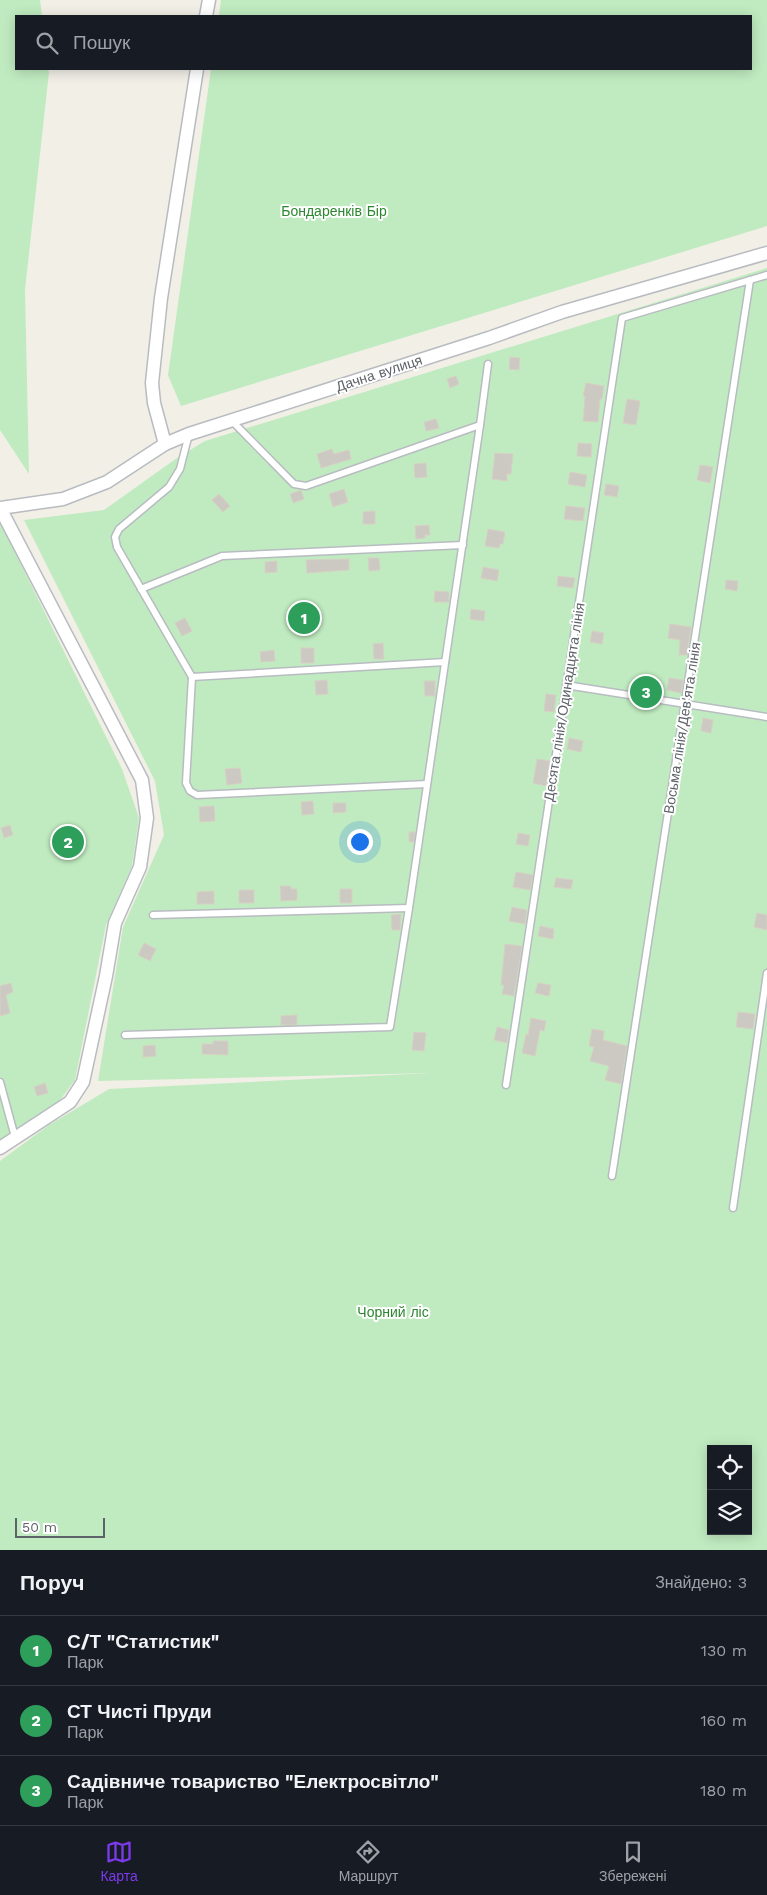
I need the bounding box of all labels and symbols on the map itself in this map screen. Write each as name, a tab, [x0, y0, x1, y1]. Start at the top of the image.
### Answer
park label: Бондаренків Бір	[281, 203, 387, 219]
street label: Дачна вулиця	[334, 351, 424, 395]
pin: 1	[288, 599, 320, 637]
street label: Десята лінія/Одинадцята лінія	[540, 602, 588, 802]
street label: Восьма лінія/Дев'ята лінія	[661, 641, 703, 815]
pin: 3	[630, 673, 662, 711]
pin: 2	[52, 823, 84, 861]
your location	[347, 829, 373, 855]
park label: Чорний ліс	[357, 1304, 429, 1320]
scale bar	[15, 1515, 105, 1538]

